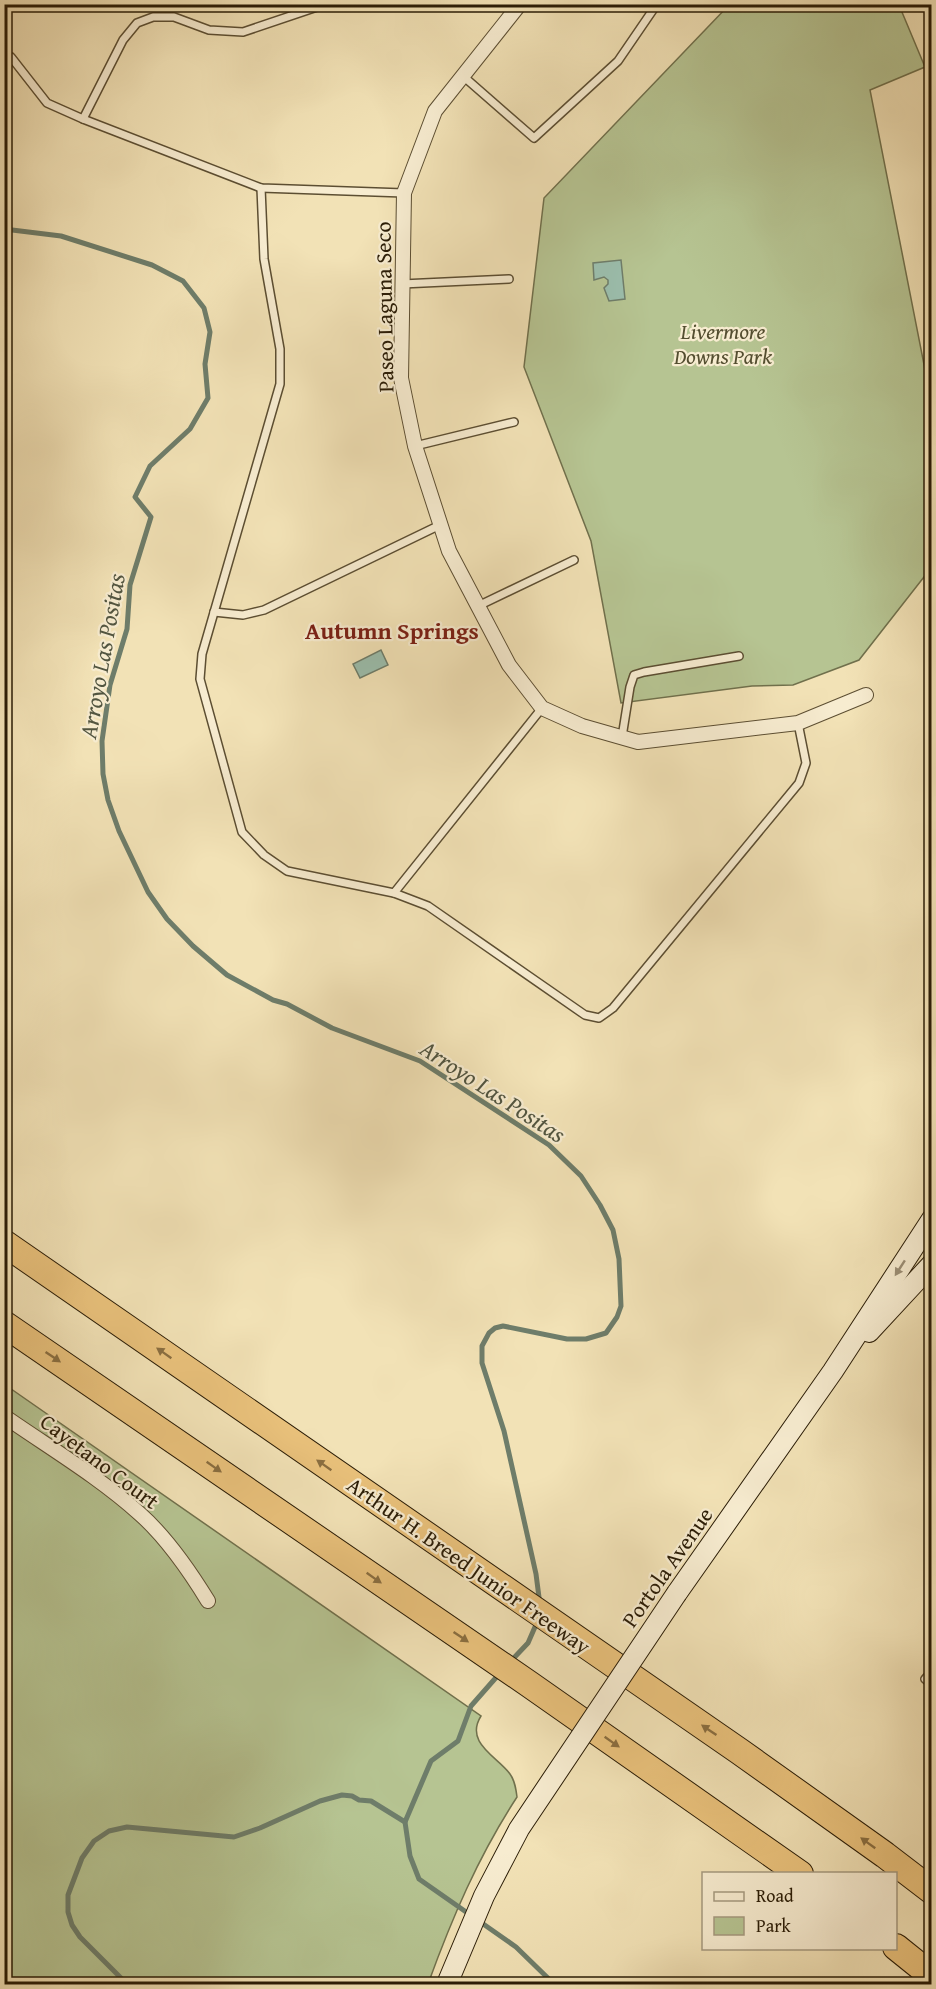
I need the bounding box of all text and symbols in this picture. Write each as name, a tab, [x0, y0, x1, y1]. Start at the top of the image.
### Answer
street label: Paseo Laguna Seco	[367, 221, 401, 393]
park label: Livermore Downs Park	[673, 315, 773, 372]
water label: Arroyo Las Positas	[70, 570, 134, 742]
district label: Autumn Springs	[305, 613, 479, 648]
water label: Arroyo Las Positas	[413, 1030, 573, 1151]
one-way arrow	[894, 1260, 905, 1276]
one-way arrow	[156, 1348, 172, 1359]
one-way arrow	[45, 1351, 61, 1362]
street label: Cayetano Court	[34, 1406, 166, 1517]
one-way arrow	[317, 1459, 333, 1471]
one-way arrow	[205, 1461, 221, 1473]
street label: Arthur H. Breed Junior Freeway	[341, 1468, 597, 1662]
street label: Portola Avenue	[614, 1500, 720, 1634]
one-way arrow	[366, 1572, 382, 1583]
one-way arrow	[452, 1631, 468, 1643]
one-way arrow	[701, 1725, 717, 1736]
one-way arrow	[603, 1736, 619, 1748]
one-way arrow	[861, 1837, 876, 1849]
legend	[702, 1872, 897, 1950]
text: Road	[756, 1882, 794, 1909]
text: Park	[756, 1912, 792, 1939]

